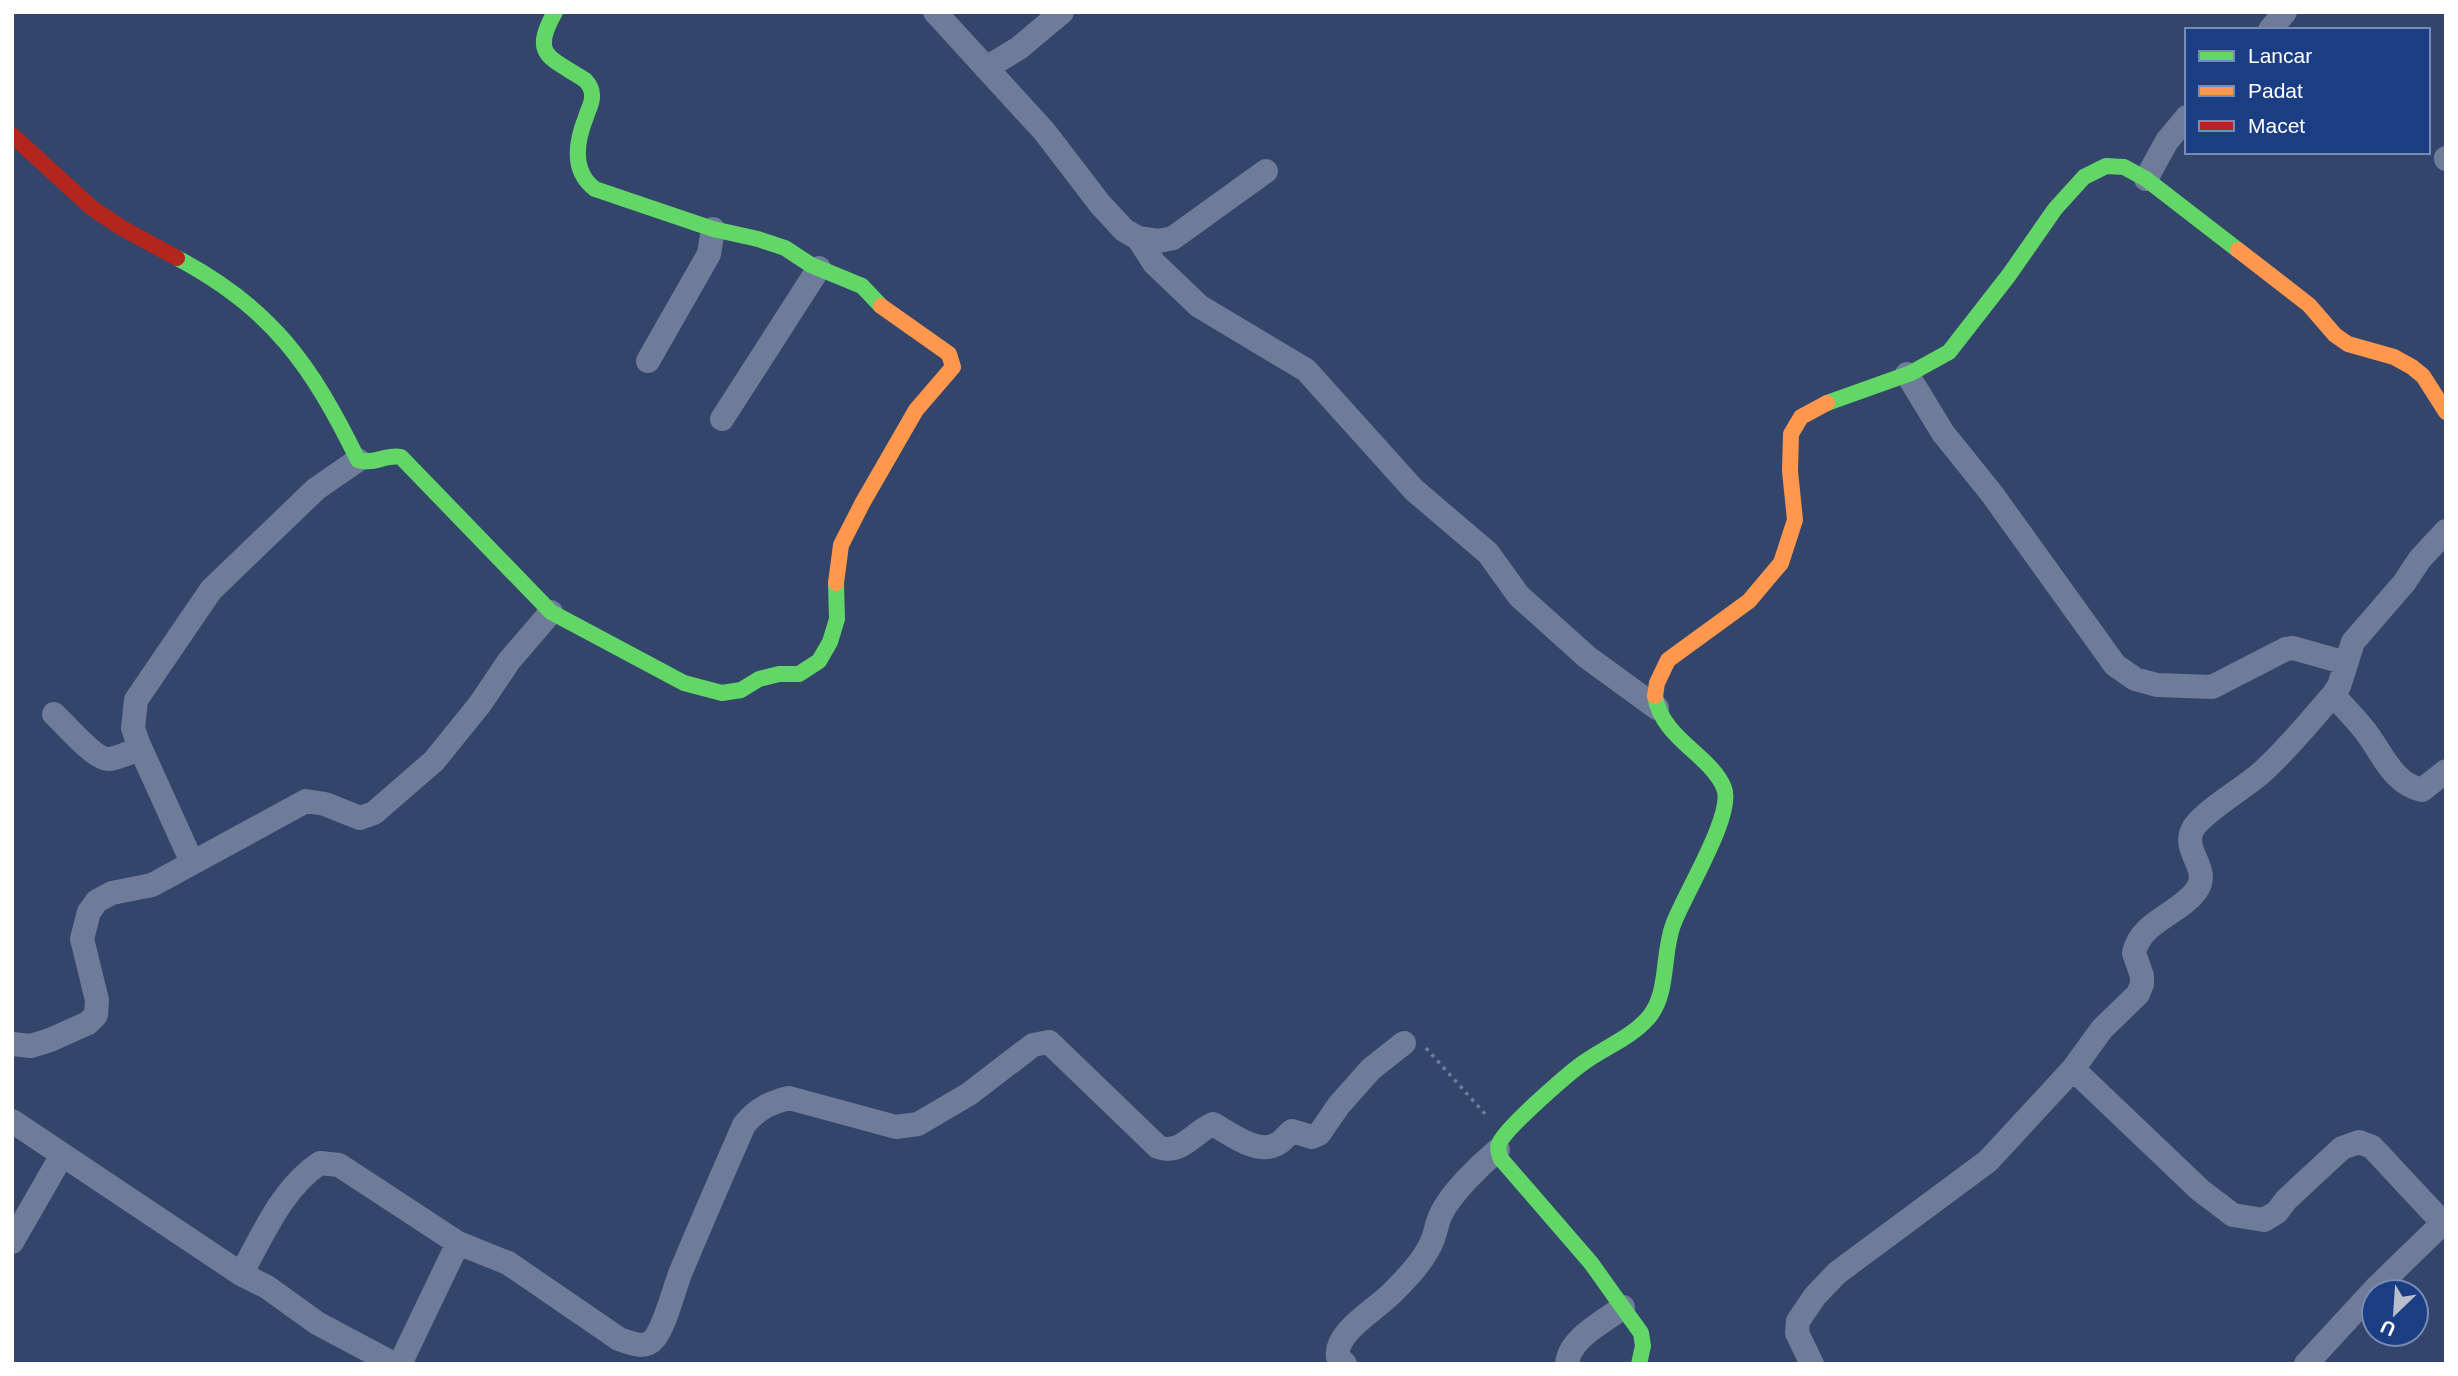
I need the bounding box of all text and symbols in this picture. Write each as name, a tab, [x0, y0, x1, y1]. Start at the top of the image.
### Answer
legend	[2185, 28, 2430, 154]
text: Lancar	[2248, 44, 2312, 67]
text: Padat	[2248, 79, 2303, 102]
text: Macet	[2248, 114, 2305, 137]
north arrow	[2360, 1278, 2430, 1348]
text: U	[2377, 1316, 2399, 1340]

